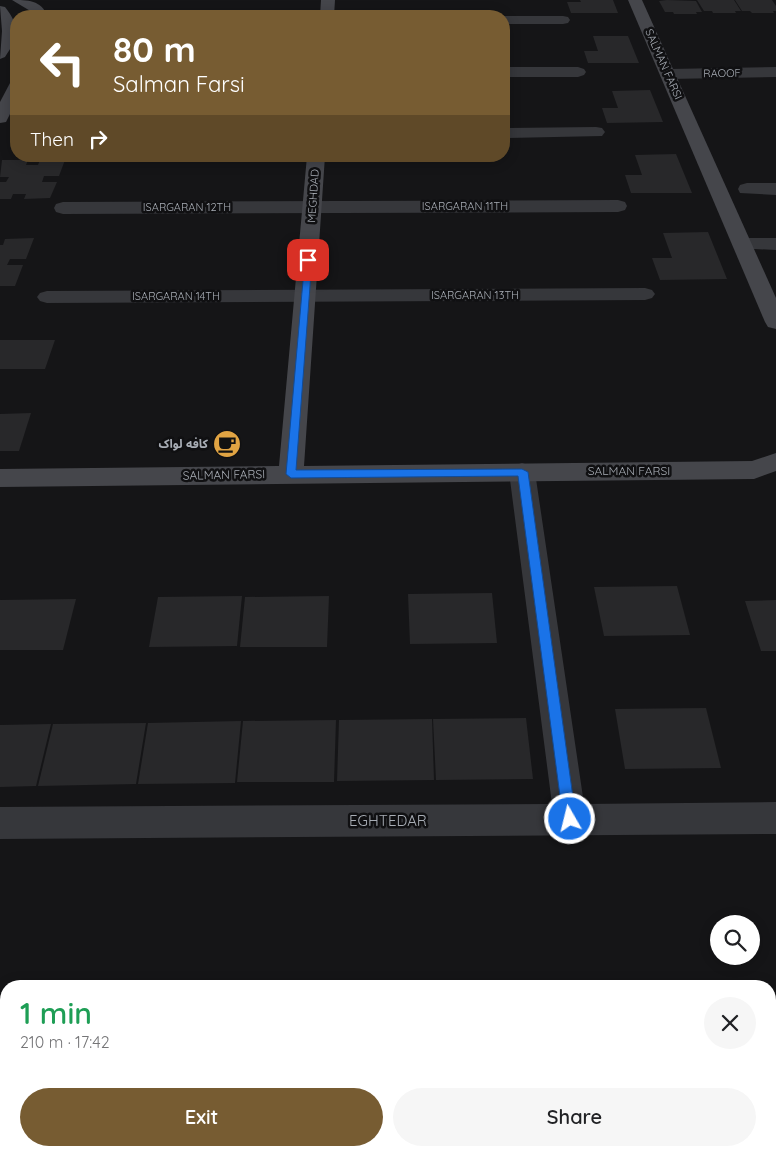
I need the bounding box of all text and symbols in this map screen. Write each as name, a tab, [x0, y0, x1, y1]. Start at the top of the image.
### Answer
text: 80 m	[113, 27, 196, 71]
street label: SALMAN FARSI	[642, 27, 686, 101]
icon: left	[30, 30, 95, 95]
street label: RAOOF	[703, 66, 741, 80]
text: Salman Farsi	[113, 70, 245, 98]
icon: right	[84, 125, 112, 153]
text: Then	[30, 127, 74, 151]
street label: MEGHDAD	[304, 169, 322, 223]
street label: ISARGARAN 11TH	[422, 199, 508, 213]
street label: ISARGARAN 12TH	[143, 200, 231, 214]
pin	[287, 239, 329, 281]
icon: arrive	[294, 246, 322, 274]
street label: ISARGARAN 13TH	[431, 288, 519, 302]
street label: ISARGARAN 14TH	[132, 289, 220, 303]
cafe icon: کافه لواک	[212, 429, 242, 459]
place label: کافه لواک	[159, 436, 209, 451]
street label: SALMAN FARSI	[588, 463, 670, 478]
street label: SALMAN FARSI	[183, 466, 265, 483]
position arrow	[543, 792, 595, 844]
street label: EGHTEDAR	[349, 811, 427, 830]
map controls	[710, 915, 760, 965]
button: search	[710, 915, 760, 965]
text: 1 min	[20, 994, 92, 1032]
button: close	[704, 997, 756, 1049]
text: 210 m · 17:42	[20, 1032, 110, 1052]
button: Exit	[20, 1088, 383, 1146]
button: Share	[393, 1088, 756, 1146]

